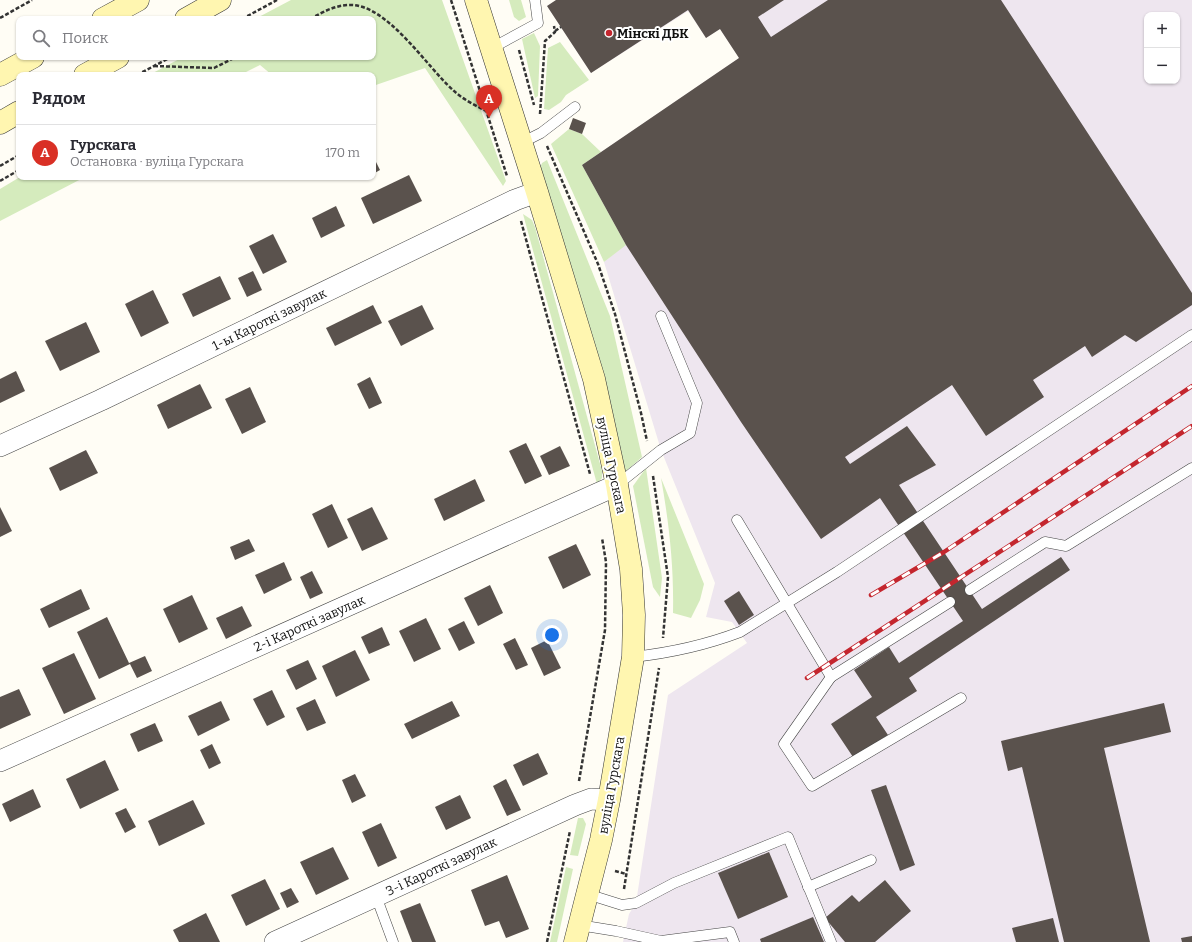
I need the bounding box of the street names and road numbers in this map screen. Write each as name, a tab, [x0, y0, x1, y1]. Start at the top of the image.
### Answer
street label: 1-ы Кароткі завулак	[210, 285, 329, 354]
street label: вуліца Гурскага	[594, 415, 629, 515]
street label: 2-і Кароткі завулак	[251, 592, 367, 655]
street label: вуліца Гурскага	[596, 735, 627, 835]
street label: 3-і Кароткі завулак	[383, 834, 499, 899]

